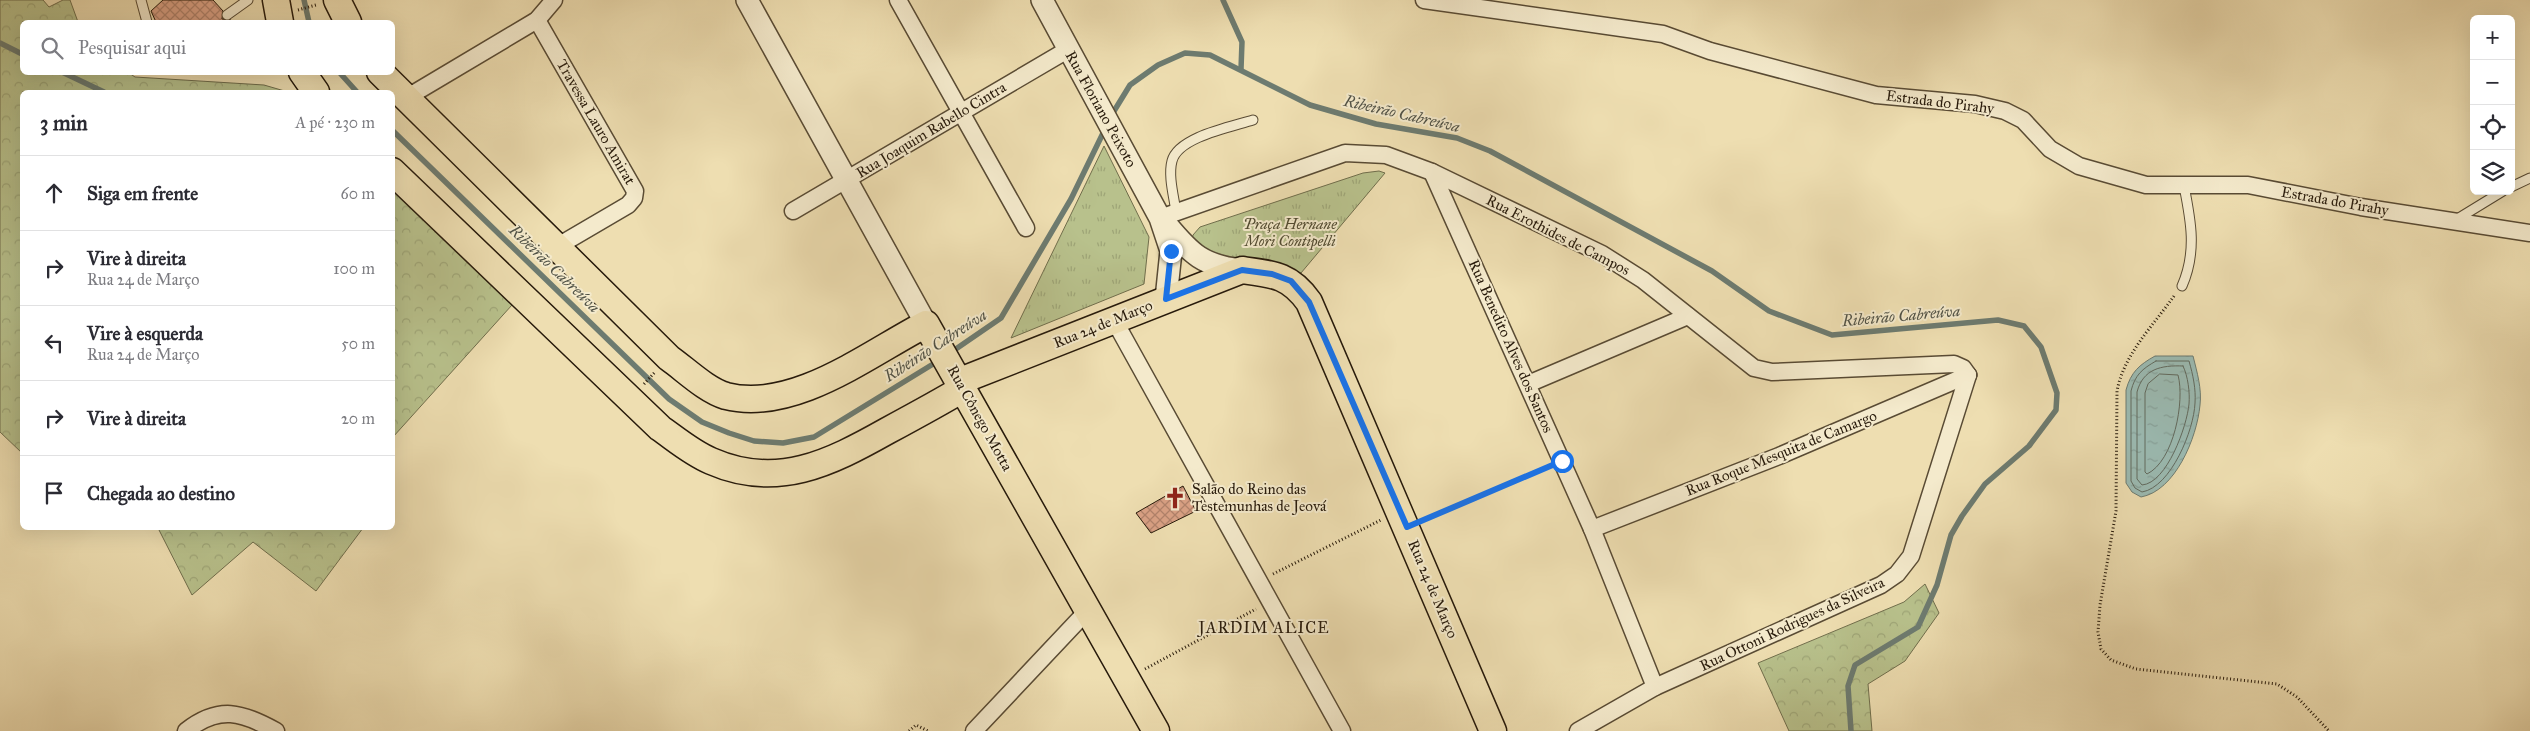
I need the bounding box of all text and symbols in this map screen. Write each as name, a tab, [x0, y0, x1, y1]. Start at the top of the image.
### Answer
map controls	[2470, 15, 2515, 195]
button: +	[2470, 15, 2515, 60]
search box	[20, 20, 395, 75]
icon: search	[38, 34, 66, 62]
text: Pesquisar aqui	[78, 36, 186, 59]
street label: Rua Floriano Peixoto	[1062, 48, 1141, 171]
street label: Travessa Lauro Amirat	[553, 56, 640, 188]
button: −	[2470, 60, 2515, 105]
street label: Rua Joaquim Rabello Cintra	[853, 78, 1010, 183]
street label: Estrada do Pirahy	[1885, 86, 1996, 118]
water label: Ribeirão Cabreúva	[1341, 91, 1462, 136]
button: locate	[2470, 105, 2515, 150]
text: 3 min	[40, 110, 88, 136]
text: A pé · 230 m	[295, 113, 375, 132]
button: layers	[2470, 150, 2515, 195]
icon: ahead	[40, 179, 68, 207]
text: Siga em frente	[87, 182, 198, 205]
street label: Estrada do Pirahy	[2280, 183, 2391, 219]
text: 60 m	[341, 184, 375, 203]
street label: Rua Erothides de Campos	[1483, 191, 1633, 279]
park label: Praça Hernane Mori Contipelli	[1242, 215, 1337, 251]
water label: Ribeirão Cabreúva	[505, 220, 604, 317]
route end	[1160, 240, 1183, 263]
text: Vire à direita	[87, 247, 186, 270]
icon: right	[40, 254, 68, 282]
street label: Rua Benedito Alves dos Santos	[1465, 257, 1557, 435]
text: 100 m	[333, 259, 375, 278]
text: Rua 24 de Março	[87, 270, 199, 289]
street label: Rua 24 de Março	[1051, 296, 1155, 352]
water label: Ribeirão Cabreúva	[1840, 301, 1961, 330]
water label: Ribeirão Cabreúva	[880, 305, 990, 386]
text: Vire à esquerda	[87, 322, 203, 345]
icon: left	[40, 329, 68, 357]
text: 50 m	[341, 334, 375, 353]
text: Rua 24 de Março	[87, 345, 199, 364]
street label: Rua Cônego Motta	[944, 362, 1017, 475]
icon: right	[40, 404, 68, 432]
street label: Rua Roque Mesquita de Camargo	[1683, 406, 1880, 501]
text: Vire à direita	[87, 407, 186, 430]
text: 20 m	[341, 409, 375, 428]
route start	[1551, 450, 1574, 473]
icon: arrive	[40, 479, 68, 507]
place label: Salão do Reino das Testemunhas de Jeová	[1192, 480, 1327, 516]
text: Chegada ao destino	[87, 482, 235, 505]
church icon: Salão do Reino das Testemunhas de Jeová	[1162, 485, 1188, 511]
street label: Rua 24 de Março	[1404, 537, 1462, 641]
street label: Rua Ottoni Rodrigues da Silveira	[1697, 573, 1888, 675]
district label: JARDIM ALICE	[1196, 618, 1330, 638]

